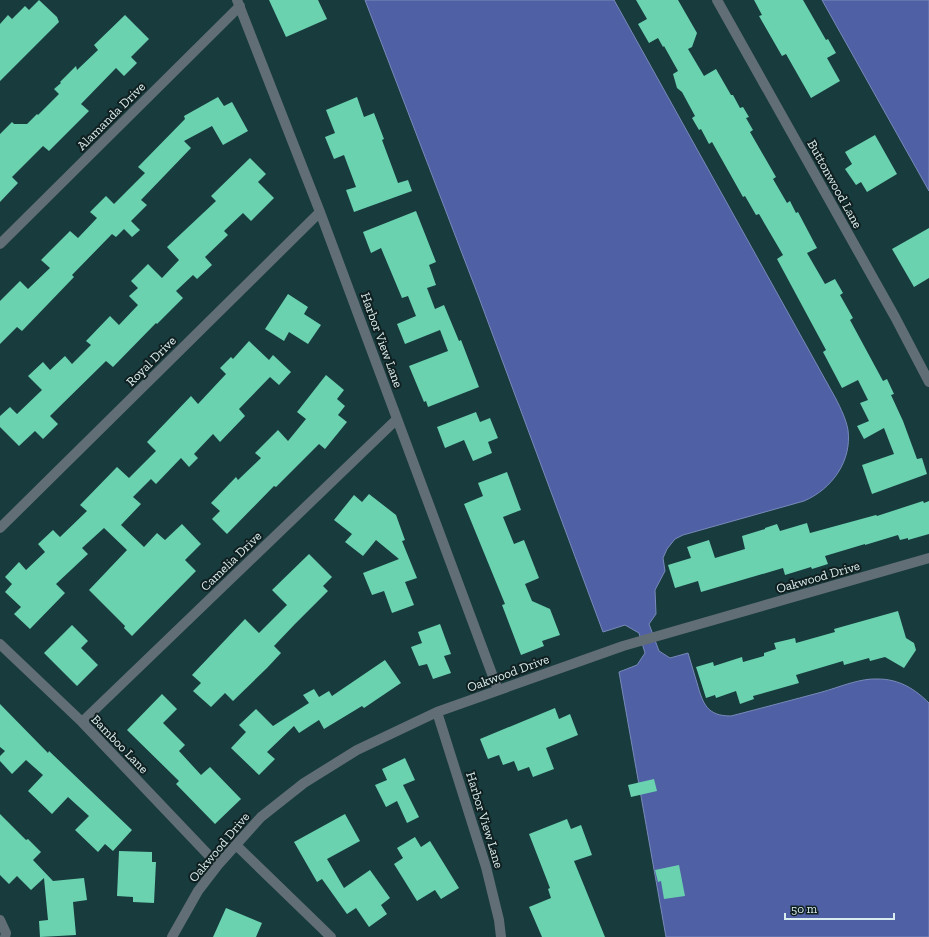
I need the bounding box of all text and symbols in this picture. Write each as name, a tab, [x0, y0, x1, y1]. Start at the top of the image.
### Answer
street label: Alamanda Drive	[74, 79, 148, 153]
street label: Buttonwood Lane	[804, 137, 866, 231]
street label: Harbor View Lane	[358, 290, 406, 390]
street label: Royal Drive	[123, 333, 179, 389]
street label: Camelia Drive	[197, 528, 265, 594]
street label: Oakwood Drive	[774, 558, 862, 596]
street label: Oakwood Drive	[465, 651, 551, 695]
street label: Bamboo Lane	[88, 712, 152, 776]
street label: Harbor View Lane	[463, 770, 507, 870]
street label: Oakwood Drive	[186, 809, 252, 885]
scale bar	[785, 895, 894, 921]
text: 50 m	[791, 902, 818, 916]

